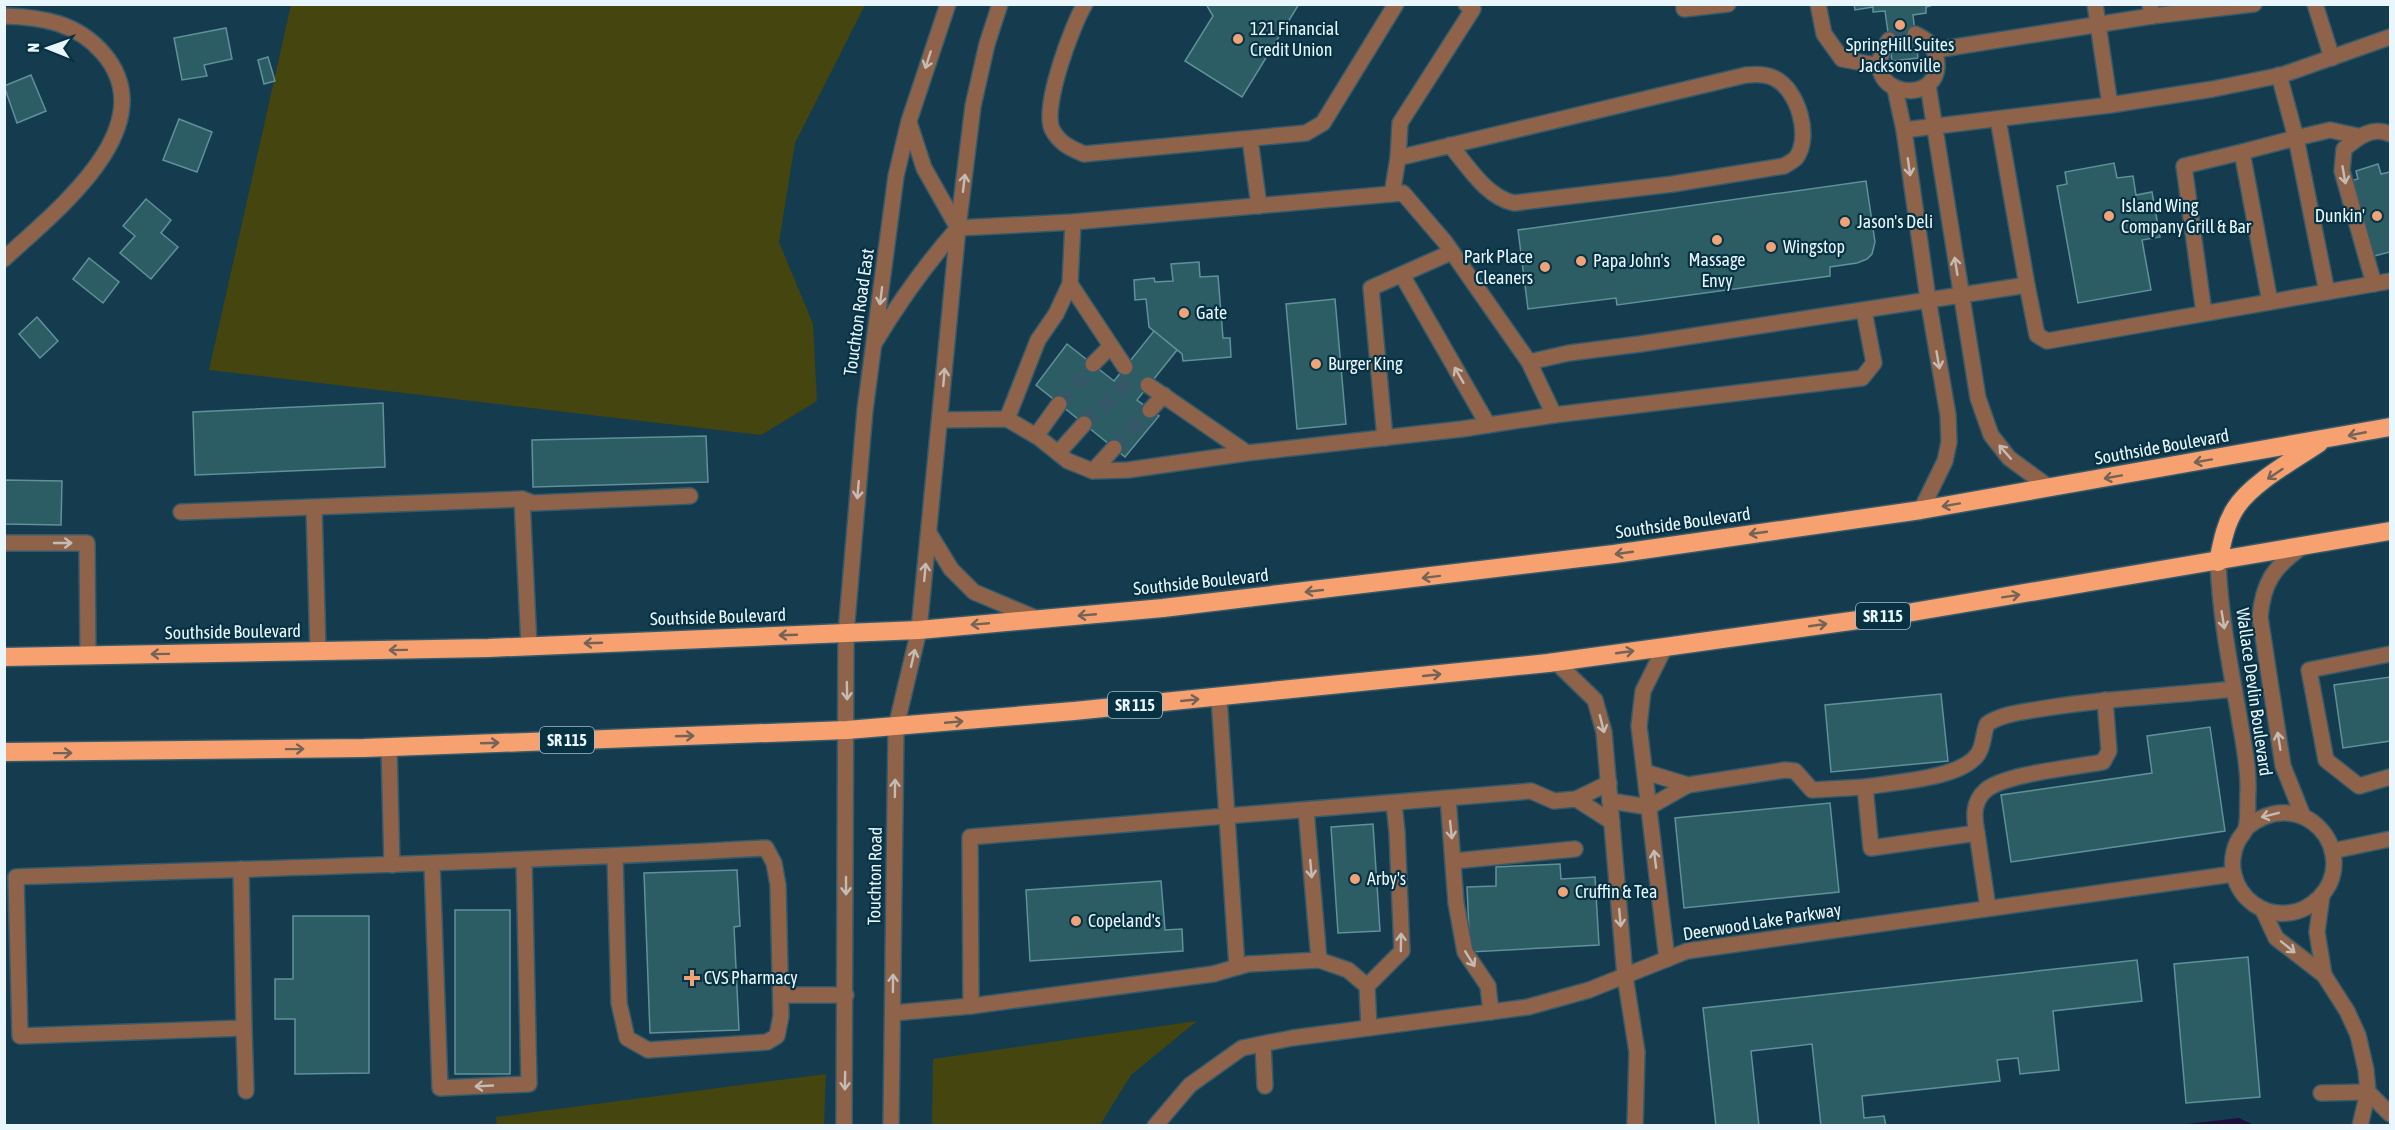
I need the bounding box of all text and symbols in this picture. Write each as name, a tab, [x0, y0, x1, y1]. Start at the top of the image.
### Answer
north arrow	[18, 18, 78, 78]
place label: 121 Financial Credit Union	[1250, 18, 1339, 60]
marker: SpringHill Suites Jacksonville	[1893, 18, 1907, 32]
marker: 121 Financial Credit Union	[1231, 32, 1245, 46]
place label: SpringHill Suites Jacksonville	[1846, 34, 1954, 76]
text: N	[24, 43, 42, 53]
one-way arrow	[922, 50, 933, 69]
one-way arrow	[1904, 157, 1915, 176]
one-way arrow	[2339, 165, 2350, 185]
one-way arrow	[958, 174, 969, 194]
place label: Island Wing Company Grill & Bar	[2121, 195, 2252, 237]
place label: Dunkin'	[2315, 205, 2365, 226]
marker: Island Wing Company Grill & Bar	[2102, 209, 2116, 223]
marker: Dunkin'	[2370, 209, 2384, 223]
place label: Jason's Deli	[1857, 211, 1933, 232]
marker: Jason's Deli	[1838, 215, 1852, 229]
marker: Massage Envy	[1710, 233, 1724, 247]
place label: Wingstop	[1783, 236, 1845, 257]
marker: Wingstop	[1764, 240, 1778, 254]
place label: Park Place Cleaners	[1464, 246, 1533, 288]
street label: Touchton Road East	[839, 247, 878, 377]
place label: Massage Envy	[1688, 249, 1746, 291]
place label: Papa John's	[1593, 250, 1670, 271]
marker: Papa John's	[1574, 254, 1588, 268]
one-way arrow	[1950, 256, 1961, 276]
marker: Park Place Cleaners	[1538, 260, 1552, 274]
one-way arrow	[875, 286, 886, 306]
place label: Gate	[1196, 302, 1227, 323]
marker: Gate	[1177, 306, 1191, 320]
one-way arrow	[1933, 349, 1944, 369]
place label: Burger King	[1328, 353, 1403, 374]
marker: Burger King	[1309, 357, 1323, 371]
one-way arrow	[1452, 366, 1464, 383]
one-way arrow	[939, 368, 950, 388]
street label: Southside Boulevard	[2093, 424, 2231, 469]
one-way arrow	[2347, 428, 2367, 439]
one-way arrow	[1998, 444, 2012, 459]
one-way arrow	[2194, 456, 2214, 467]
one-way arrow	[2267, 468, 2284, 480]
one-way arrow	[2104, 472, 2124, 483]
one-way arrow	[852, 479, 863, 499]
one-way arrow	[1942, 500, 1962, 511]
street label: Southside Boulevard	[1614, 503, 1752, 542]
one-way arrow	[1749, 528, 1769, 539]
one-way arrow	[52, 537, 72, 549]
one-way arrow	[1615, 547, 1635, 558]
one-way arrow	[920, 562, 931, 582]
street label: Southside Boulevard	[1132, 564, 1270, 599]
one-way arrow	[1421, 572, 1441, 583]
one-way arrow	[1304, 586, 1324, 597]
one-way arrow	[2001, 590, 2020, 601]
road number: SR 115	[1856, 603, 1910, 629]
street label: Southside Boulevard	[650, 604, 786, 629]
street label: Wallace Devlin Boulevard	[2232, 607, 2277, 777]
one-way arrow	[2218, 609, 2229, 629]
one-way arrow	[1078, 610, 1098, 621]
one-way arrow	[971, 619, 990, 630]
street label: Southside Boulevard	[165, 620, 301, 643]
one-way arrow	[1808, 620, 1828, 631]
one-way arrow	[778, 630, 798, 641]
one-way arrow	[583, 638, 603, 649]
one-way arrow	[388, 644, 408, 655]
one-way arrow	[1615, 647, 1635, 658]
one-way arrow	[151, 648, 171, 660]
one-way arrow	[907, 649, 919, 668]
one-way arrow	[1421, 669, 1441, 680]
one-way arrow	[841, 681, 853, 701]
road number: SR 115	[1108, 692, 1162, 718]
one-way arrow	[1180, 694, 1200, 705]
one-way arrow	[1596, 714, 1608, 733]
one-way arrow	[944, 716, 964, 727]
road number: SR 115	[540, 727, 594, 753]
one-way arrow	[675, 730, 695, 742]
one-way arrow	[2273, 732, 2284, 751]
one-way arrow	[480, 738, 500, 749]
one-way arrow	[285, 743, 305, 755]
one-way arrow	[52, 747, 72, 759]
one-way arrow	[889, 779, 901, 799]
one-way arrow	[2261, 810, 2280, 822]
one-way arrow	[1446, 819, 1457, 839]
street label: Touchton Road	[863, 827, 886, 925]
one-way arrow	[1649, 849, 1660, 869]
one-way arrow	[1306, 858, 1317, 878]
place label: Arby's	[1367, 868, 1406, 889]
marker: Arby's	[1348, 872, 1362, 886]
one-way arrow	[840, 876, 852, 896]
place label: Cruffin & Tea	[1575, 881, 1657, 902]
marker: Cruffin & Tea	[1556, 885, 1570, 899]
street label: Deerwood Lake Parkway	[1681, 899, 1843, 944]
one-way arrow	[1615, 908, 1626, 927]
place label: Copeland's	[1088, 910, 1161, 931]
marker: Copeland's	[1069, 914, 1083, 928]
one-way arrow	[1395, 932, 1407, 952]
one-way arrow	[2280, 941, 2296, 954]
one-way arrow	[1464, 950, 1476, 967]
place label: CVS Pharmacy	[704, 967, 798, 988]
marker: CVS Pharmacy	[685, 971, 699, 985]
one-way arrow	[887, 974, 899, 994]
one-way arrow	[839, 1071, 851, 1091]
one-way arrow	[475, 1080, 495, 1091]

